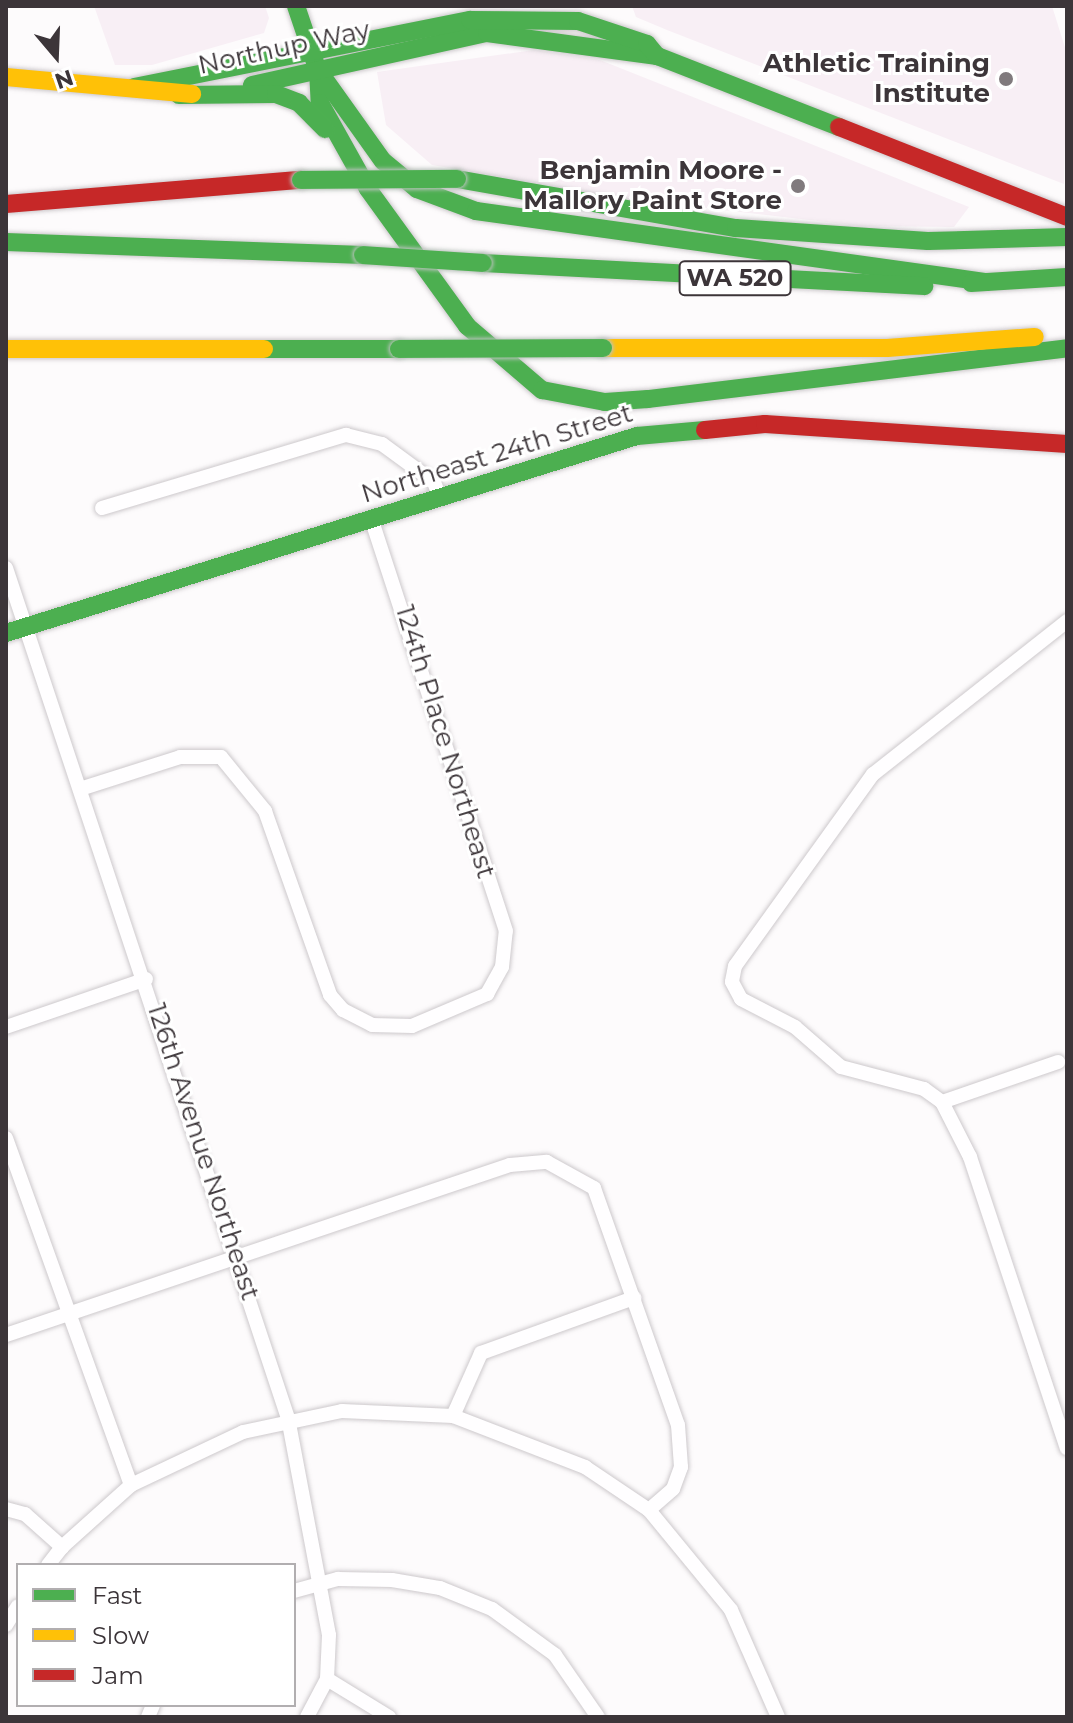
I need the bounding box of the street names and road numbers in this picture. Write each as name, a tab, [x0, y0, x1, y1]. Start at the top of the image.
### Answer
street label: Northup Way	[195, 15, 373, 81]
road number: WA 520	[677, 258, 793, 298]
street label: Northeast 24th Street	[358, 398, 636, 510]
street label: 124th Place Northeast	[389, 602, 501, 882]
street label: 126th Avenue Northeast	[140, 1000, 266, 1304]

